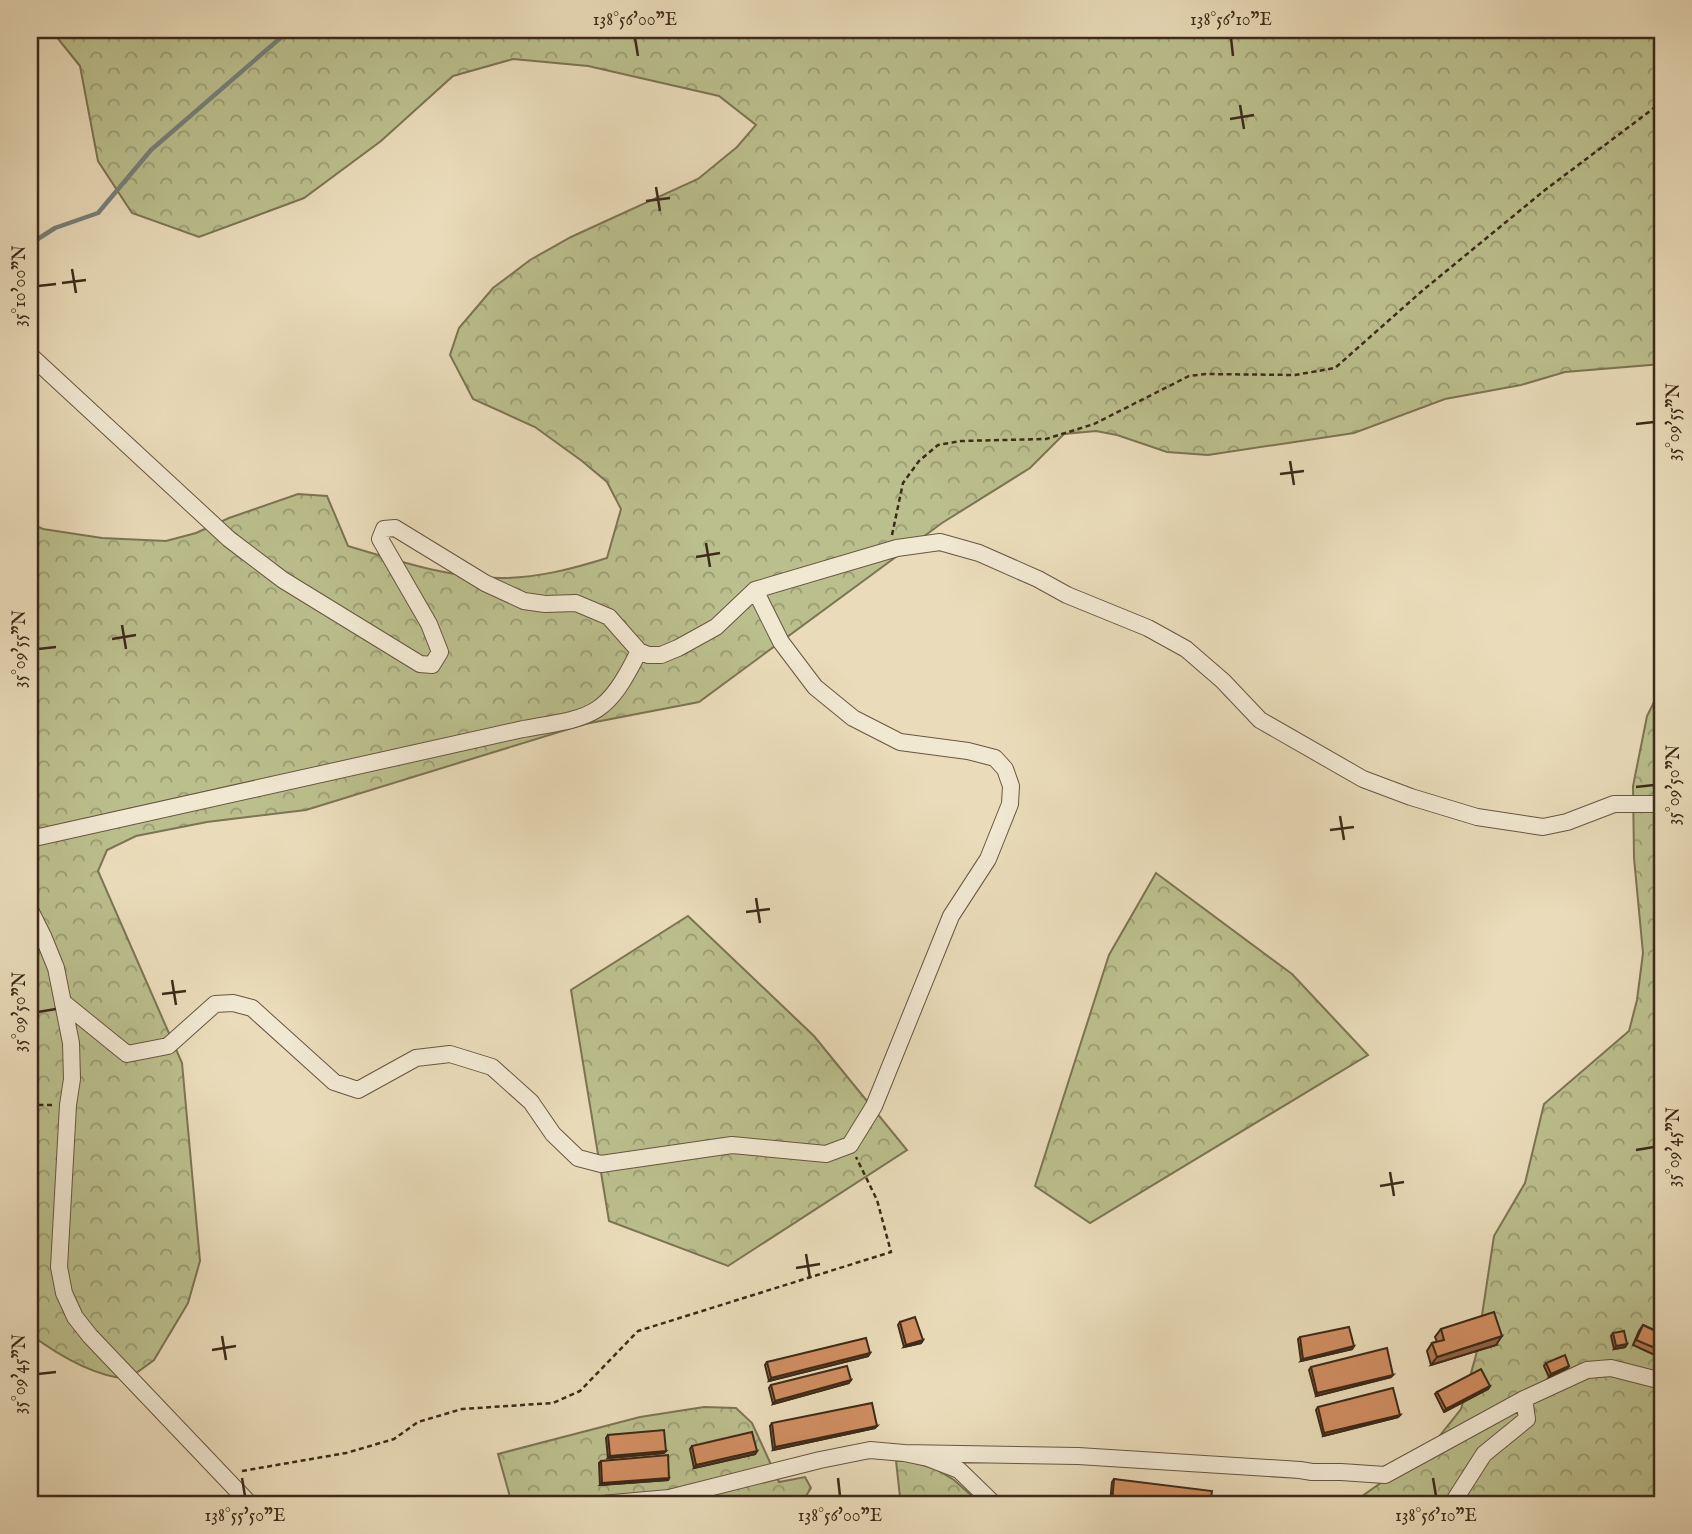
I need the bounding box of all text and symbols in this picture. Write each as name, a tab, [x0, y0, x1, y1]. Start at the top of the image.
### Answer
text: 138°56'00"E	[593, 9, 677, 32]
text: 138°56'10"E	[1190, 9, 1272, 32]
text: 35°10'00"N	[9, 245, 32, 327]
text: 35°09'55"N	[1663, 382, 1686, 461]
text: 35°09'55"N	[9, 609, 32, 688]
text: 35°09'50"N	[1663, 744, 1686, 825]
text: 35°09'50"N	[9, 971, 32, 1052]
text: 35°09'45"N	[1663, 1106, 1686, 1187]
text: 35°09'45"N	[9, 1333, 32, 1414]
text: 138°55'50"E	[205, 1505, 285, 1528]
text: 138°56'00"E	[798, 1505, 882, 1528]
text: 138°56'10"E	[1395, 1505, 1477, 1528]

